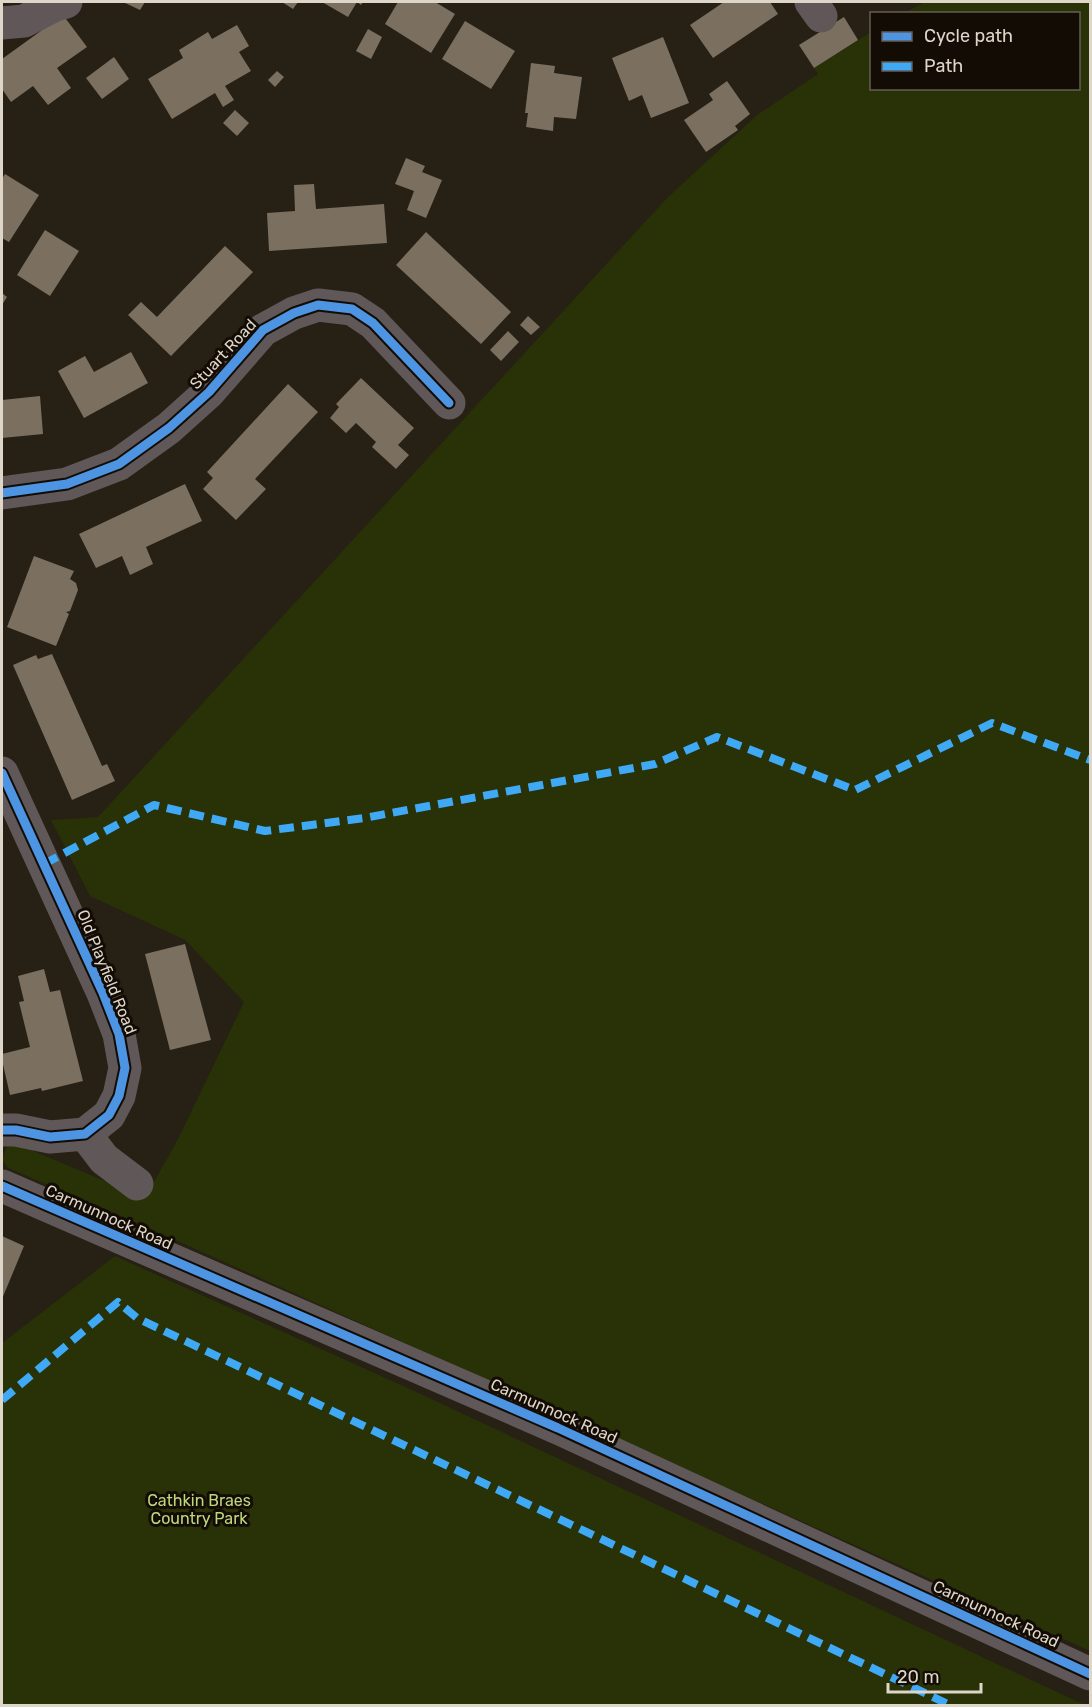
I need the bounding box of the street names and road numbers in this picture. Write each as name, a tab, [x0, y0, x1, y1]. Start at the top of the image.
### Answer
street label: Stuart Road	[186, 315, 260, 393]
street label: Old Playfield Road	[73, 907, 141, 1037]
street label: Carmunnock Road	[43, 1181, 175, 1253]
street label: Carmunnock Road	[488, 1375, 620, 1447]
street label: Carmunnock Road	[930, 1576, 1062, 1652]

